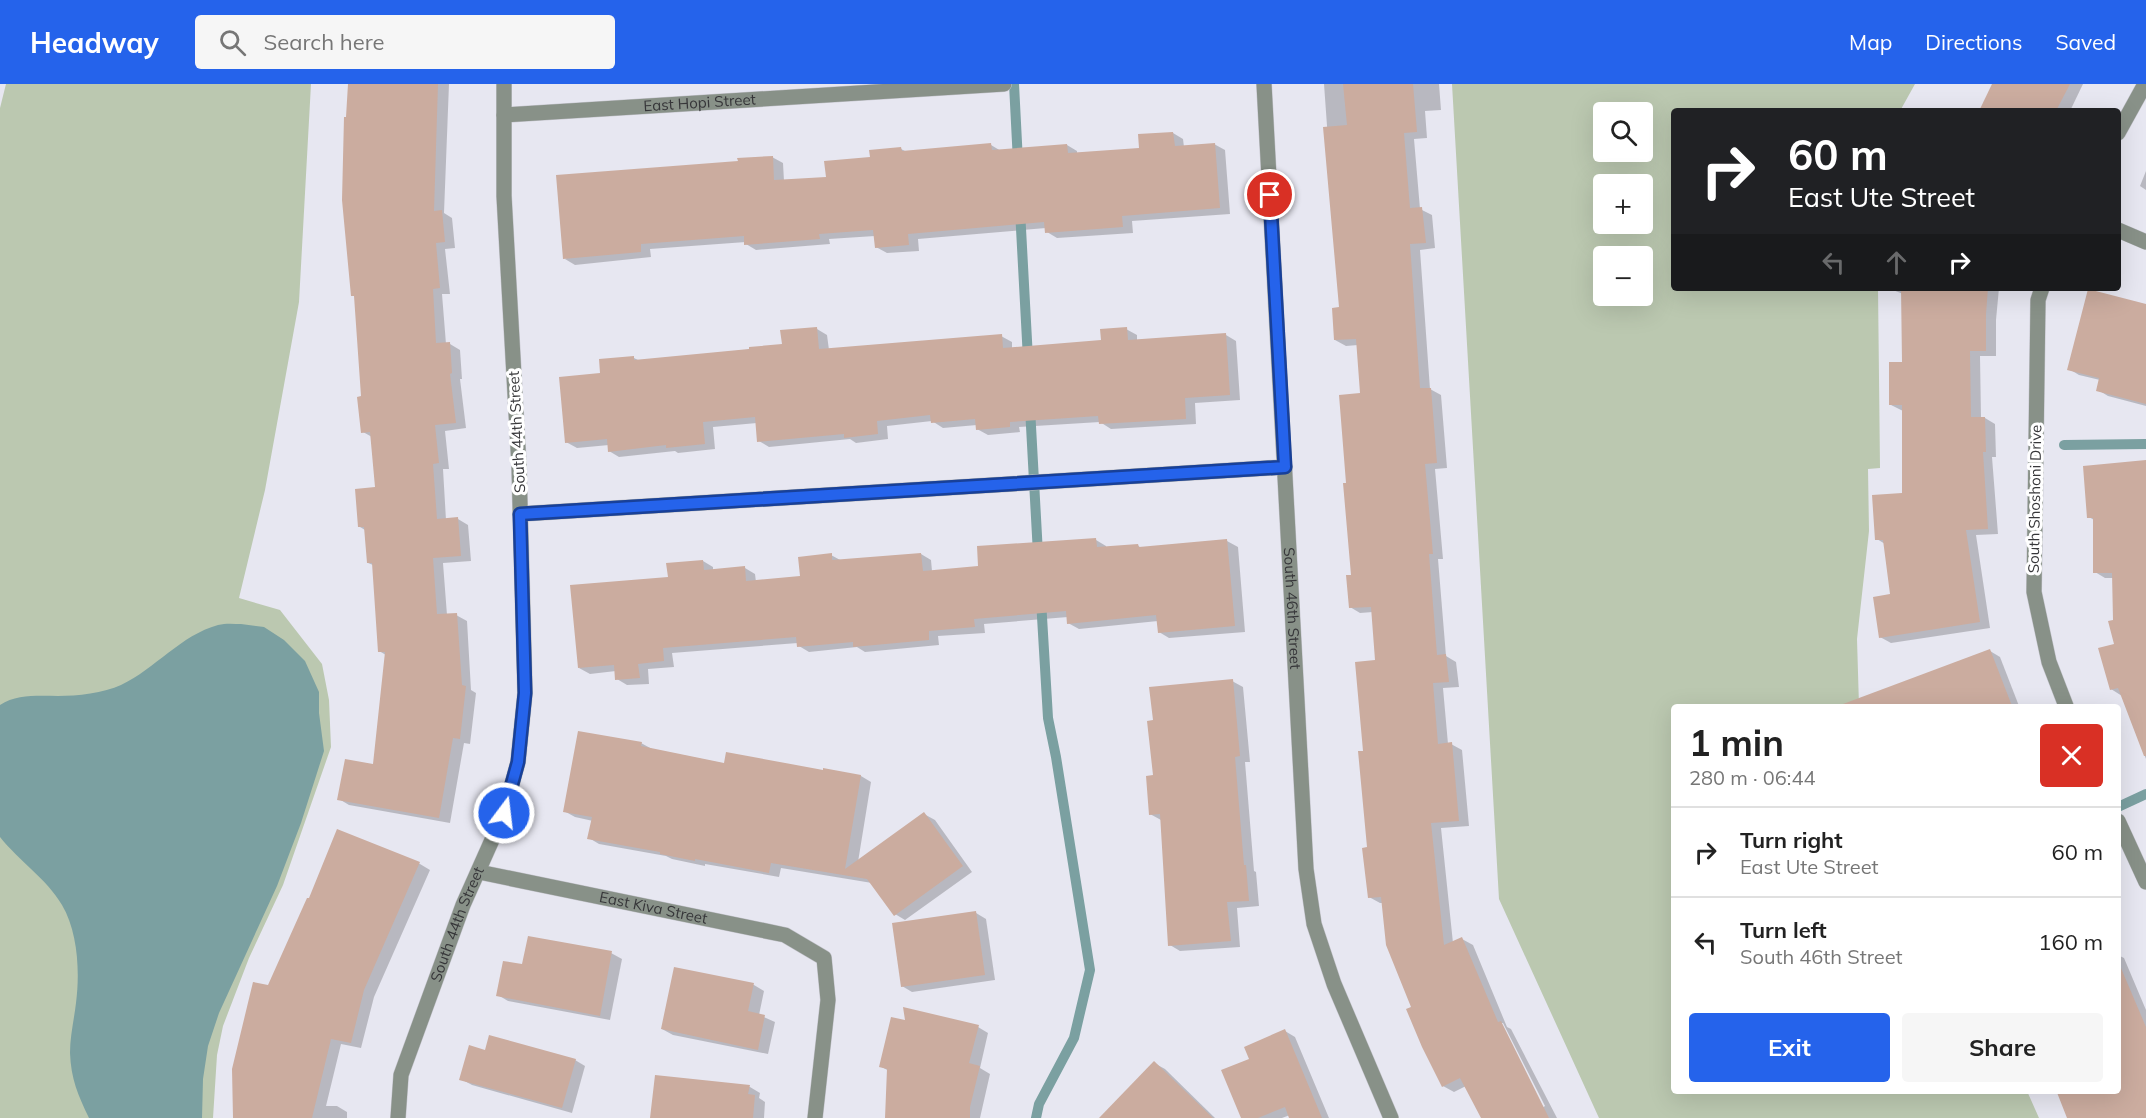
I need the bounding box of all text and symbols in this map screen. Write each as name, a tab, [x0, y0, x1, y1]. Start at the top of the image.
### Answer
search box	[195, 15, 615, 69]
text: Headway	[30, 25, 159, 60]
icon: search	[216, 26, 249, 59]
text: Search here	[264, 28, 385, 56]
text: Map	[1849, 29, 1892, 55]
text: Directions	[1925, 29, 2022, 55]
text: Saved	[2055, 29, 2116, 55]
street label: East Hopi Street	[643, 89, 756, 115]
map controls	[1593, 102, 1653, 306]
button: search	[1593, 102, 1653, 162]
text: 60 m	[1788, 128, 1888, 181]
icon: right	[1689, 132, 1767, 210]
pin	[1244, 169, 1295, 220]
button: +	[1593, 174, 1653, 234]
icon: arrive	[1253, 178, 1286, 211]
text: East Ute Street	[1788, 180, 1975, 214]
button: −	[1593, 246, 1653, 306]
icon: left	[1817, 246, 1850, 279]
icon: ahead	[1880, 246, 1913, 279]
icon: right	[1943, 246, 1976, 279]
street label: South 44th Street	[504, 371, 529, 493]
street label: South Shoshoni Drive	[2024, 425, 2045, 573]
street label: South 46th Street	[1280, 547, 1305, 670]
text: 1 min	[1689, 720, 1784, 765]
button: close	[2040, 724, 2103, 787]
text: 280 m · 06:44	[1689, 765, 1815, 790]
position arrow	[472, 781, 536, 845]
text: Turn right	[1740, 826, 1843, 854]
icon: right	[1689, 836, 1722, 869]
text: 60 m	[2052, 838, 2103, 866]
text: East Ute Street	[1740, 854, 1879, 879]
street label: South 44th Street	[426, 863, 488, 984]
street label: East Kiva Street	[598, 887, 709, 928]
text: Turn left	[1740, 916, 1827, 944]
icon: left	[1689, 926, 1722, 959]
text: 160 m	[2038, 928, 2103, 956]
text: South 46th Street	[1740, 944, 1903, 969]
button: Exit	[1689, 1013, 1890, 1082]
button: Share	[1902, 1013, 2103, 1082]

